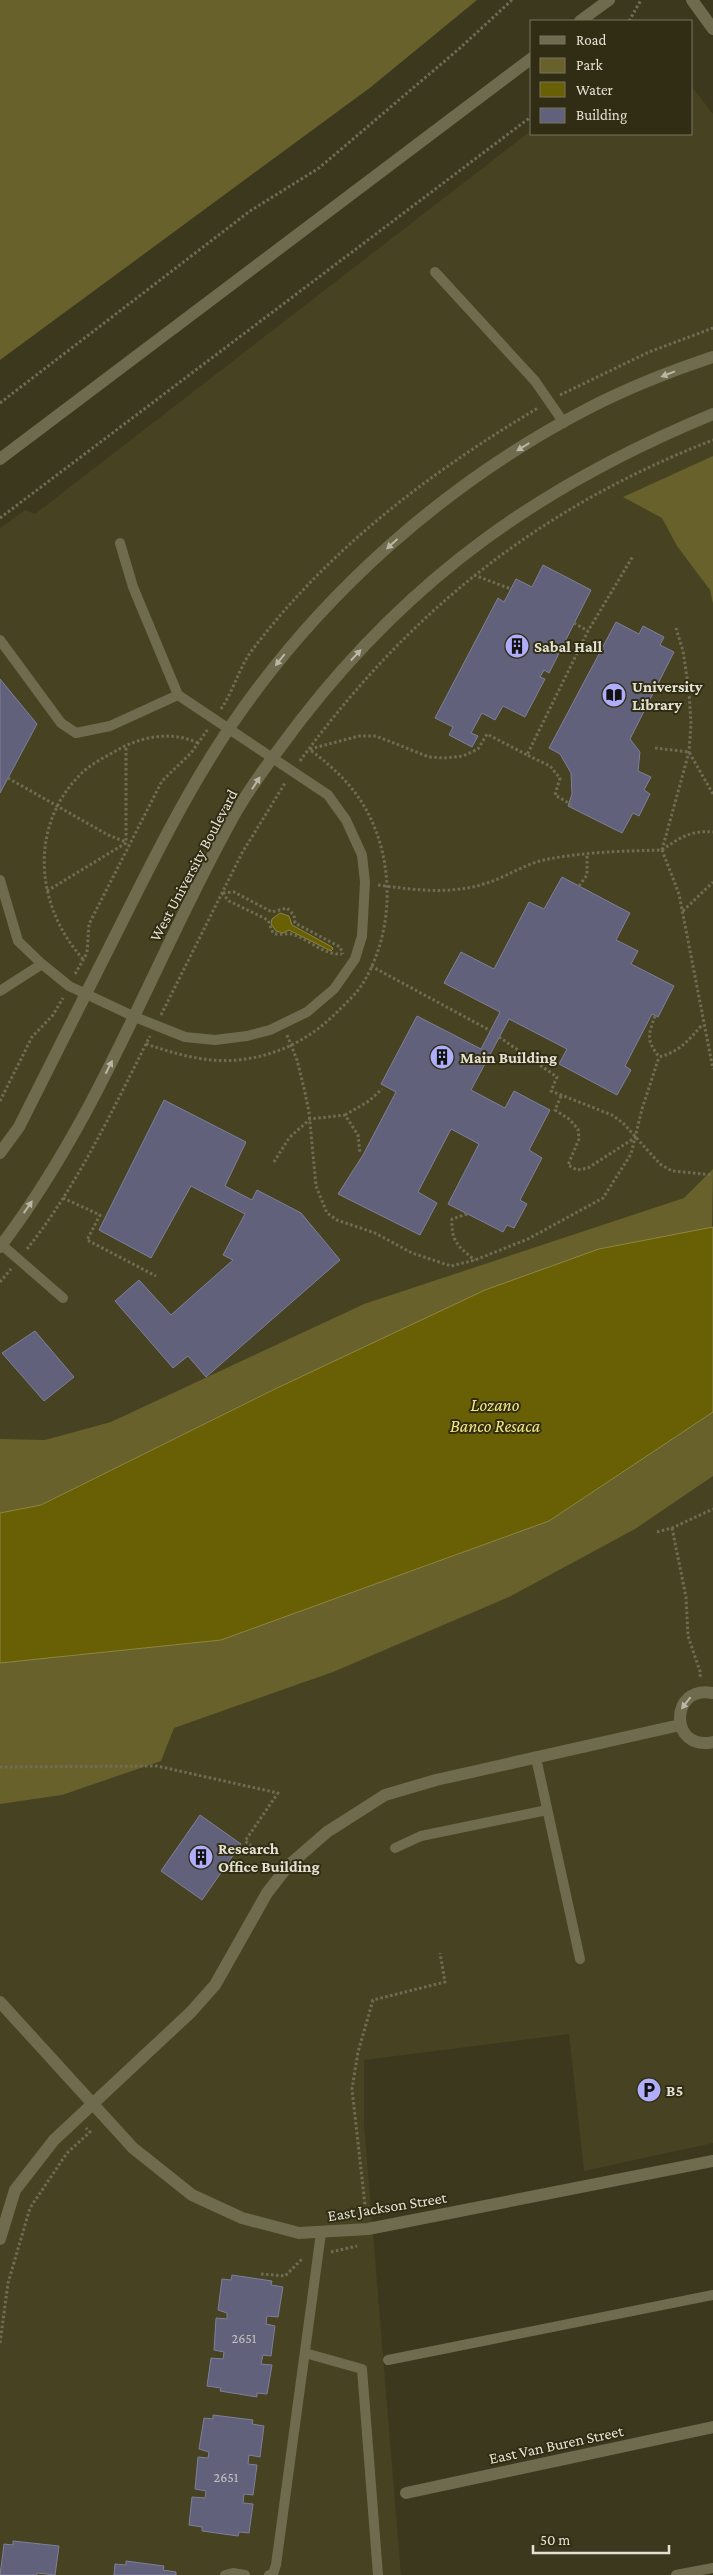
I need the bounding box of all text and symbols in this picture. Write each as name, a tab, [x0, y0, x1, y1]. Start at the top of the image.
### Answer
legend	[530, 20, 693, 135]
text: Road	[576, 32, 607, 48]
text: Park	[576, 57, 603, 73]
text: Water	[576, 82, 613, 98]
text: Building	[576, 107, 627, 124]
one-way arrow	[660, 371, 675, 378]
one-way arrow	[516, 443, 529, 452]
one-way arrow	[387, 538, 399, 550]
building icon: Sabal Hall	[504, 633, 530, 659]
place label: Sabal Hall	[534, 638, 602, 655]
one-way arrow	[350, 649, 362, 661]
one-way arrow	[274, 654, 285, 667]
place label: University Library	[632, 678, 703, 713]
library icon: University Library	[601, 682, 627, 708]
one-way arrow	[251, 776, 261, 789]
street label: West University Boulevard	[146, 786, 242, 945]
building icon: Main Building	[429, 1044, 455, 1070]
place label: Main Building	[460, 1049, 557, 1066]
one-way arrow	[105, 1060, 113, 1074]
one-way arrow	[23, 1200, 33, 1214]
water label: Lozano Banco Resaca	[450, 1395, 541, 1436]
one-way arrow	[681, 1696, 691, 1710]
place label: Research Office Building	[218, 1840, 320, 1875]
building icon: Research Office Building	[188, 1844, 214, 1870]
parking icon: B5	[636, 2077, 662, 2103]
place label: B5	[666, 2082, 683, 2099]
street label: East Jackson Street	[326, 2189, 449, 2225]
house number: 2651	[232, 2330, 257, 2346]
street label: East Van Buren Street	[487, 2422, 625, 2467]
house number: 2651	[214, 2469, 239, 2485]
scale bar	[533, 2522, 669, 2554]
text: 50 m	[540, 2532, 570, 2548]

